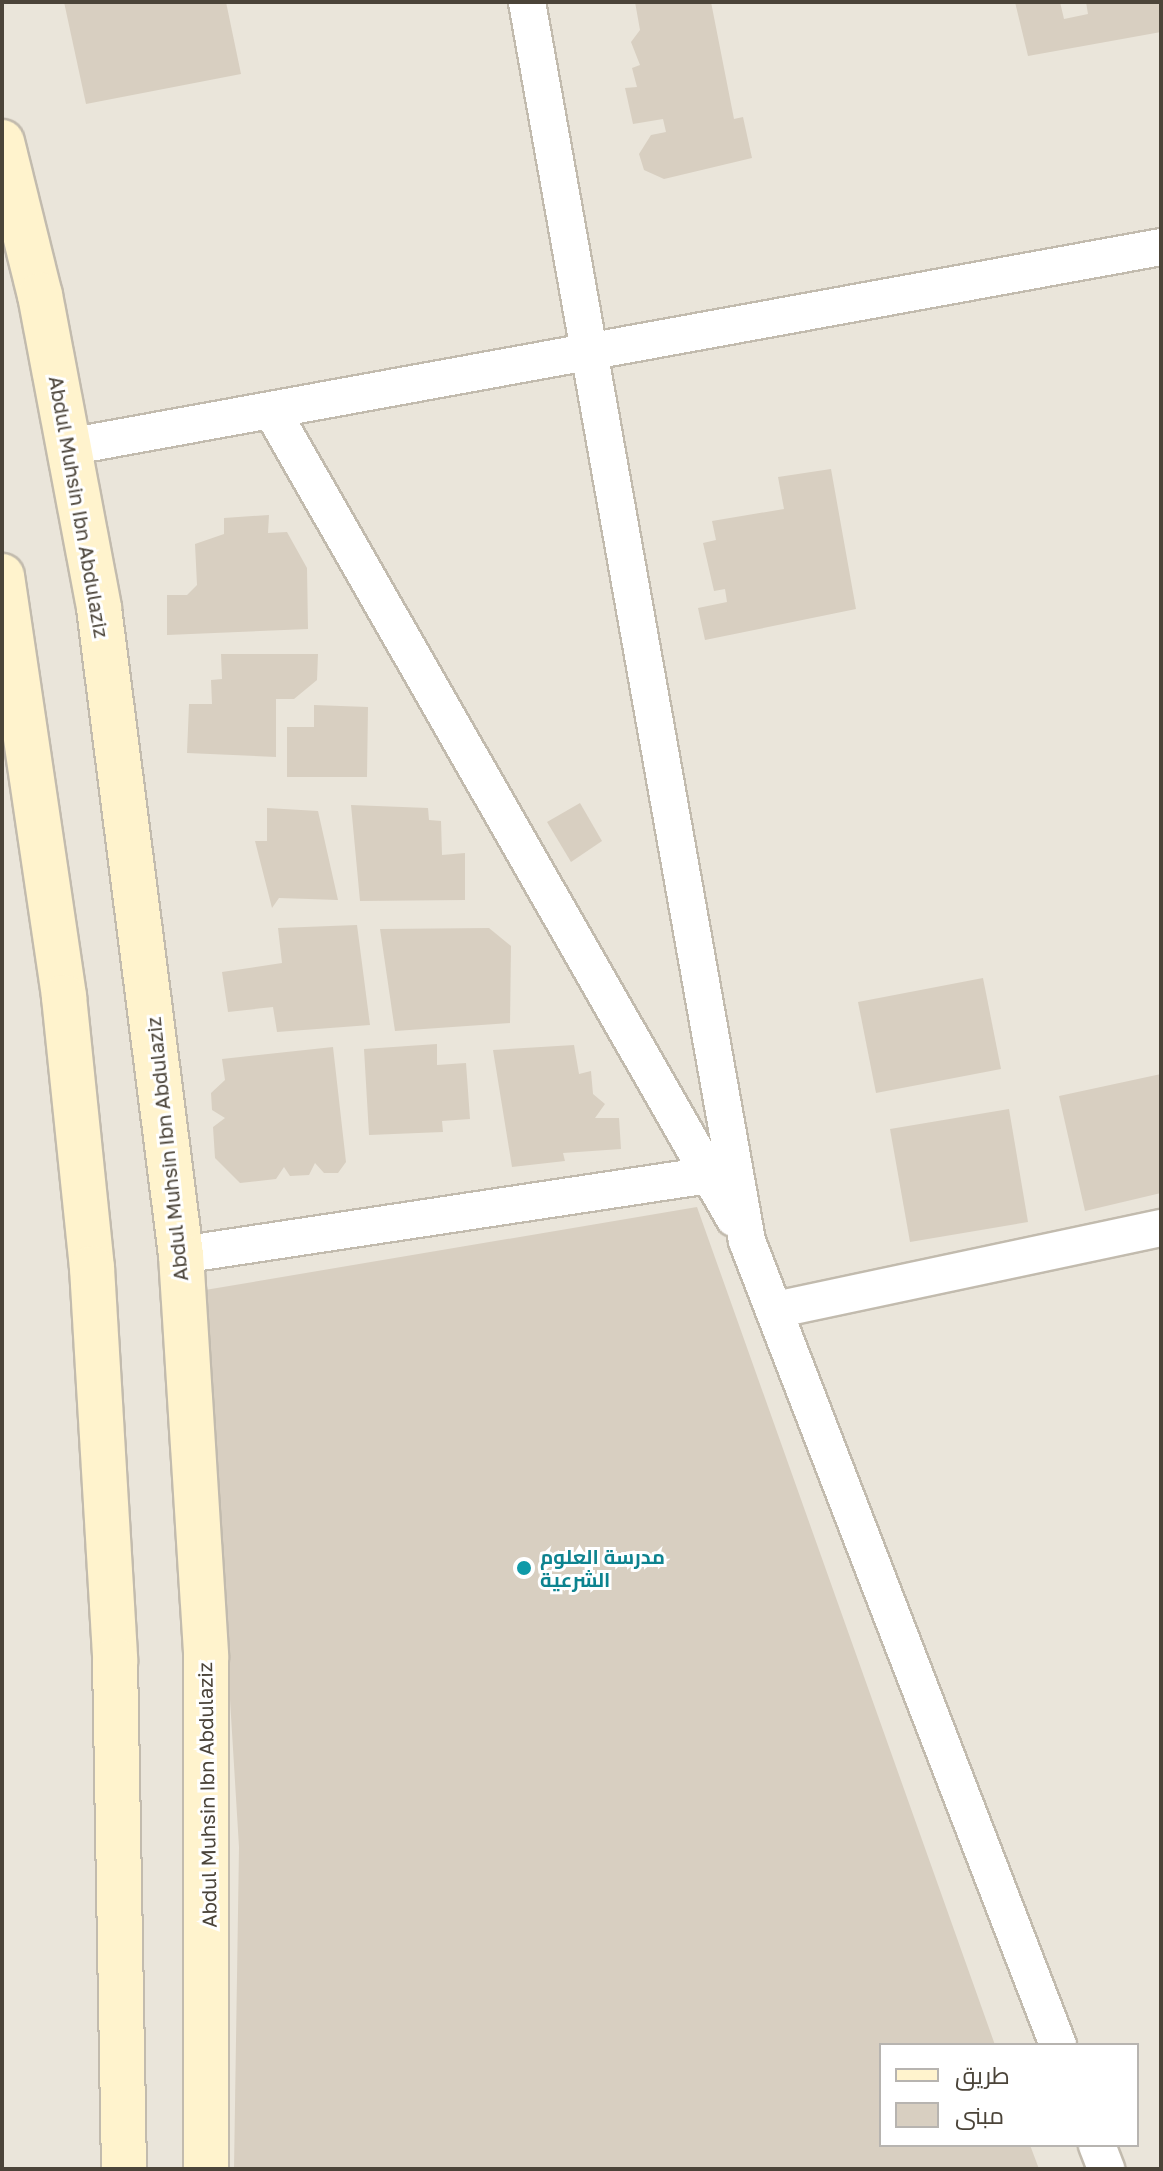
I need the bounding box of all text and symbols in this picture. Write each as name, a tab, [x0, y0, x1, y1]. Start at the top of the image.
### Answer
street label: Abdul Muhsin Ibn Abdulaziz	[44, 374, 114, 640]
street label: Abdul Muhsin Ibn Abdulaziz	[141, 1016, 193, 1282]
place label: مدرسة العلوم الشرعية	[540, 1544, 665, 1591]
marker: مدرسة العلوم الشرعية	[515, 1559, 533, 1577]
street label: Abdul Muhsin Ibn Abdulaziz	[193, 1662, 221, 1928]
legend	[879, 2043, 1139, 2147]
text: طريق	[955, 2060, 1010, 2089]
text: مبنى	[955, 2100, 1004, 2129]

